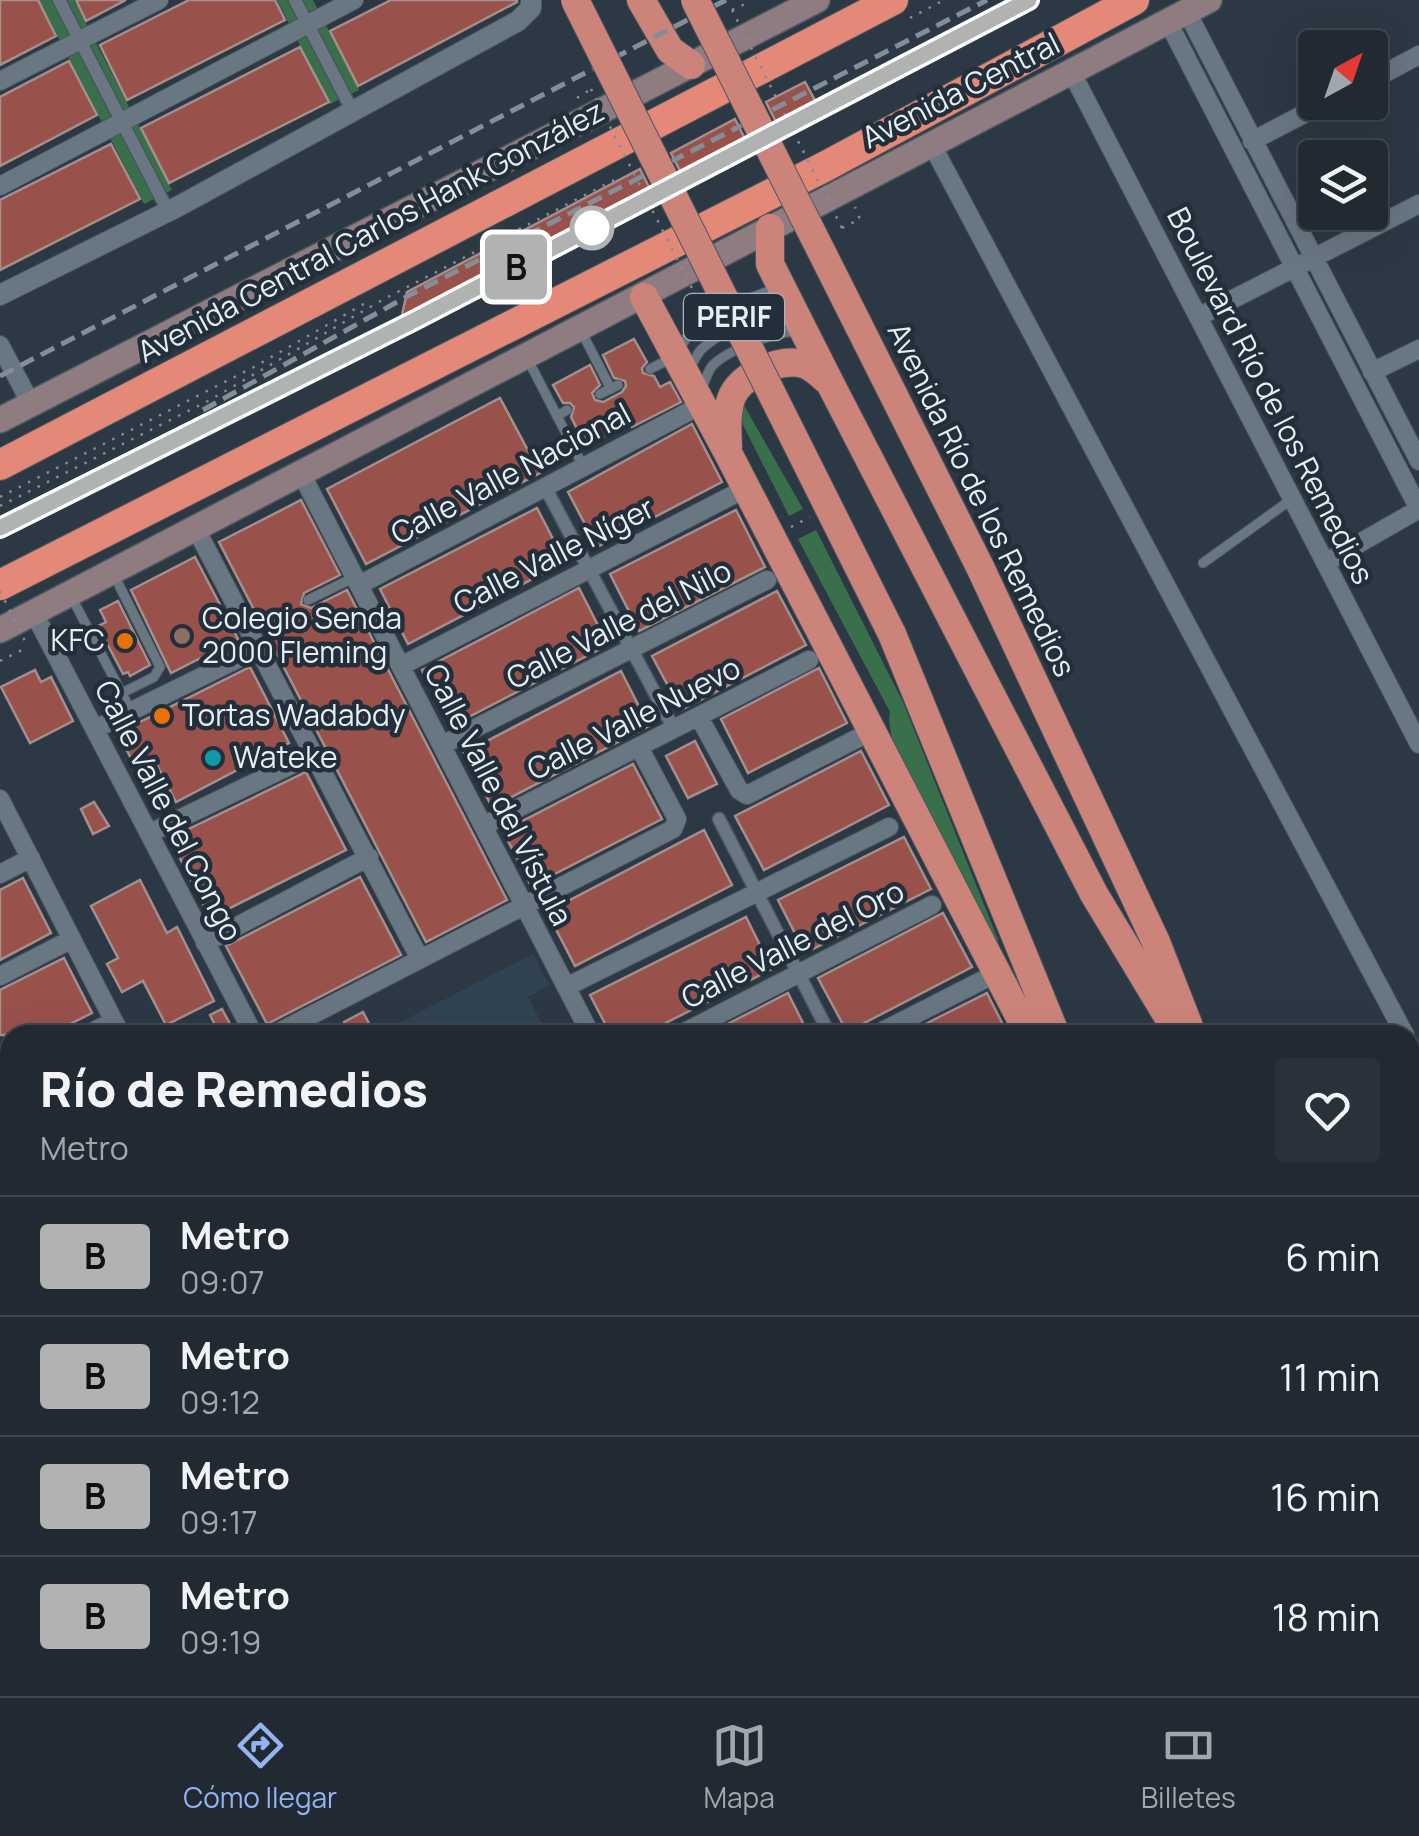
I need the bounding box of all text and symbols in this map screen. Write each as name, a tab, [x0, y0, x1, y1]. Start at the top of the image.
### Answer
street label: Avenida Central	[854, 22, 1066, 157]
north arrow	[1298, 30, 1388, 120]
map controls	[1298, 30, 1388, 230]
street label: Avenida Central Carlos Hank González	[130, 90, 611, 372]
button: layers	[1298, 140, 1388, 230]
street label: Boulevard Río de los Remedios	[1158, 200, 1384, 591]
unlabelled marker	[571, 207, 613, 249]
line badge: B	[484, 234, 548, 300]
text: B	[505, 243, 527, 291]
road number: PERIF	[684, 294, 784, 340]
street label: Avenida Río de los Remedios	[879, 315, 1086, 683]
street label: Calle Valle Nacional	[383, 392, 637, 553]
street label: Calle Valle Níger	[446, 486, 661, 623]
street label: Calle Valle del Nilo	[499, 549, 738, 698]
place label: Colegio Senda 2000 Fleming	[202, 597, 402, 672]
place label: KFC	[51, 619, 105, 660]
marker: Colegio Senda 2000 Fleming	[171, 625, 193, 647]
marker: KFC	[114, 630, 136, 652]
street label: Calle Valle Nuevo	[520, 646, 747, 789]
street label: Calle Valle del Vístula	[416, 656, 583, 932]
street label: Calle Valle del Congo	[86, 673, 253, 948]
place label: Tortas Wadabdy	[182, 694, 406, 735]
marker: Tortas Wadabdy	[151, 705, 173, 727]
place label: Wateke	[233, 736, 337, 777]
marker: Wateke	[202, 747, 224, 769]
street label: Calle Valle del Oro	[674, 870, 911, 1018]
text: Río de Remedios	[40, 1056, 428, 1121]
button: heart	[1275, 1058, 1380, 1163]
text: Metro	[40, 1126, 129, 1170]
text: Metro	[180, 1208, 290, 1260]
text: 6 min	[1285, 1230, 1380, 1282]
text: B	[84, 1232, 106, 1280]
text: 09:07	[180, 1260, 265, 1304]
text: Metro	[180, 1328, 290, 1380]
text: 11 min	[1279, 1350, 1380, 1402]
text: B	[84, 1352, 106, 1400]
text: 09:12	[180, 1380, 260, 1424]
text: Metro	[180, 1448, 290, 1500]
text: 16 min	[1270, 1470, 1380, 1522]
text: B	[84, 1472, 106, 1520]
text: 09:17	[180, 1500, 258, 1544]
text: Metro	[180, 1568, 290, 1620]
text: 18 min	[1272, 1590, 1380, 1642]
text: B	[84, 1592, 106, 1640]
text: 09:19	[180, 1620, 261, 1664]
tab: Cómo llegar	[183, 1718, 337, 1816]
tab: Mapa	[703, 1718, 775, 1816]
tab: Billetes	[1141, 1718, 1236, 1816]

